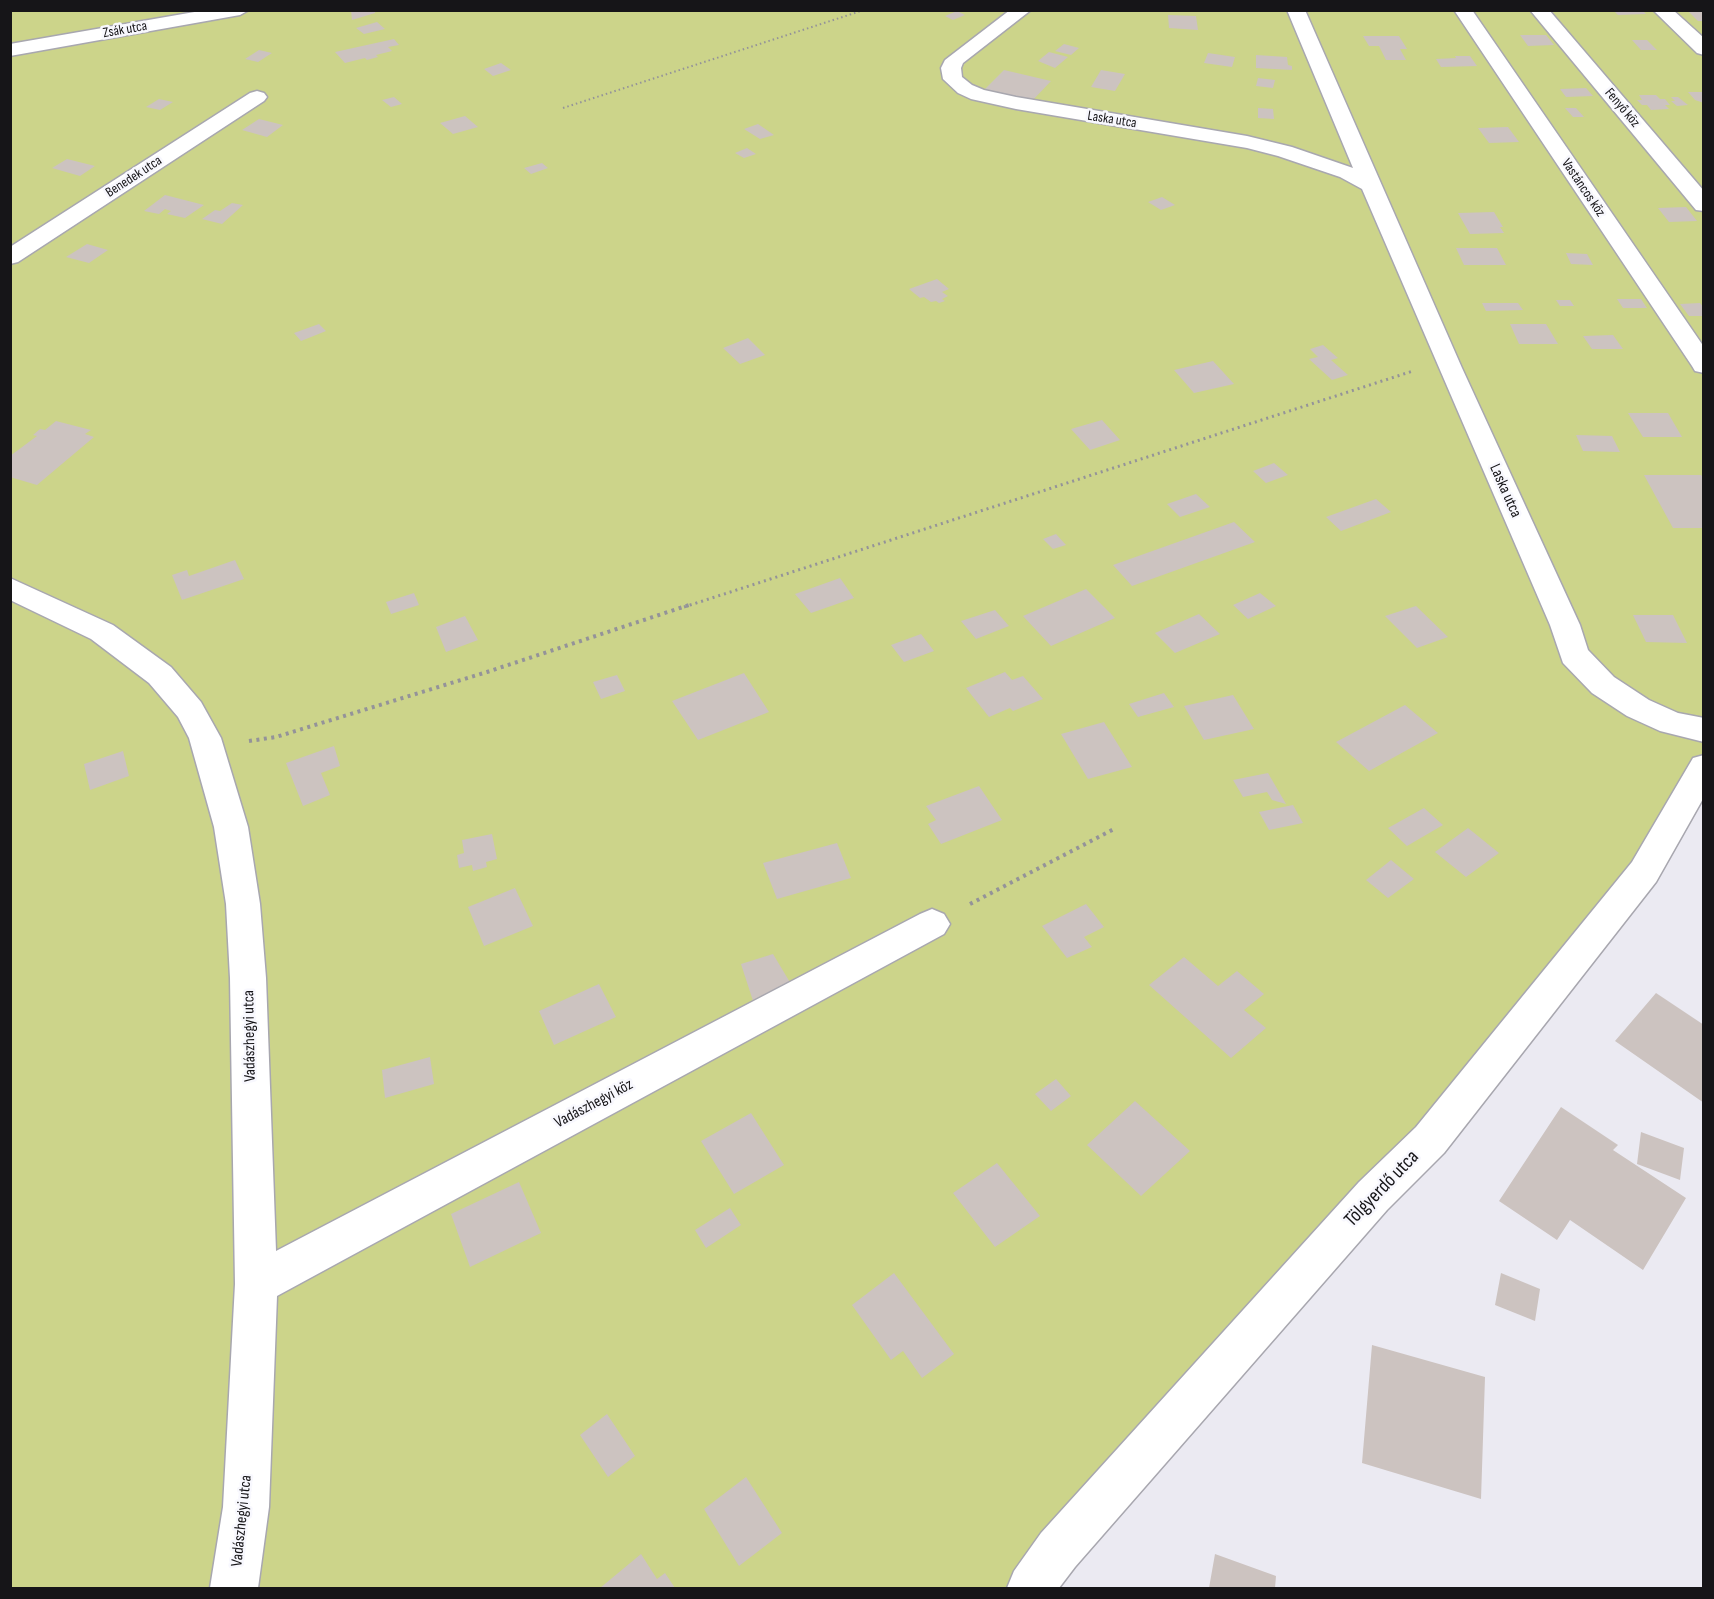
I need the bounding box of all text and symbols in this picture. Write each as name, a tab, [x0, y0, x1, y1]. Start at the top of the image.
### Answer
street label: Zsák utca	[102, 18, 148, 42]
street label: Fenyő köz	[1601, 85, 1643, 131]
street label: Laska utca	[1086, 108, 1138, 132]
street label: Benedek utca	[103, 153, 165, 201]
street label: Vastáncos köz	[1557, 156, 1609, 220]
street label: Laska utca	[1485, 461, 1525, 521]
street label: Vadászhegyi utca	[240, 990, 260, 1082]
street label: Vadászhegyi köz	[551, 1075, 637, 1133]
street label: Tölgyerdő utca	[1340, 1146, 1424, 1232]
street label: Vadászhegyi utca	[228, 1474, 256, 1568]

